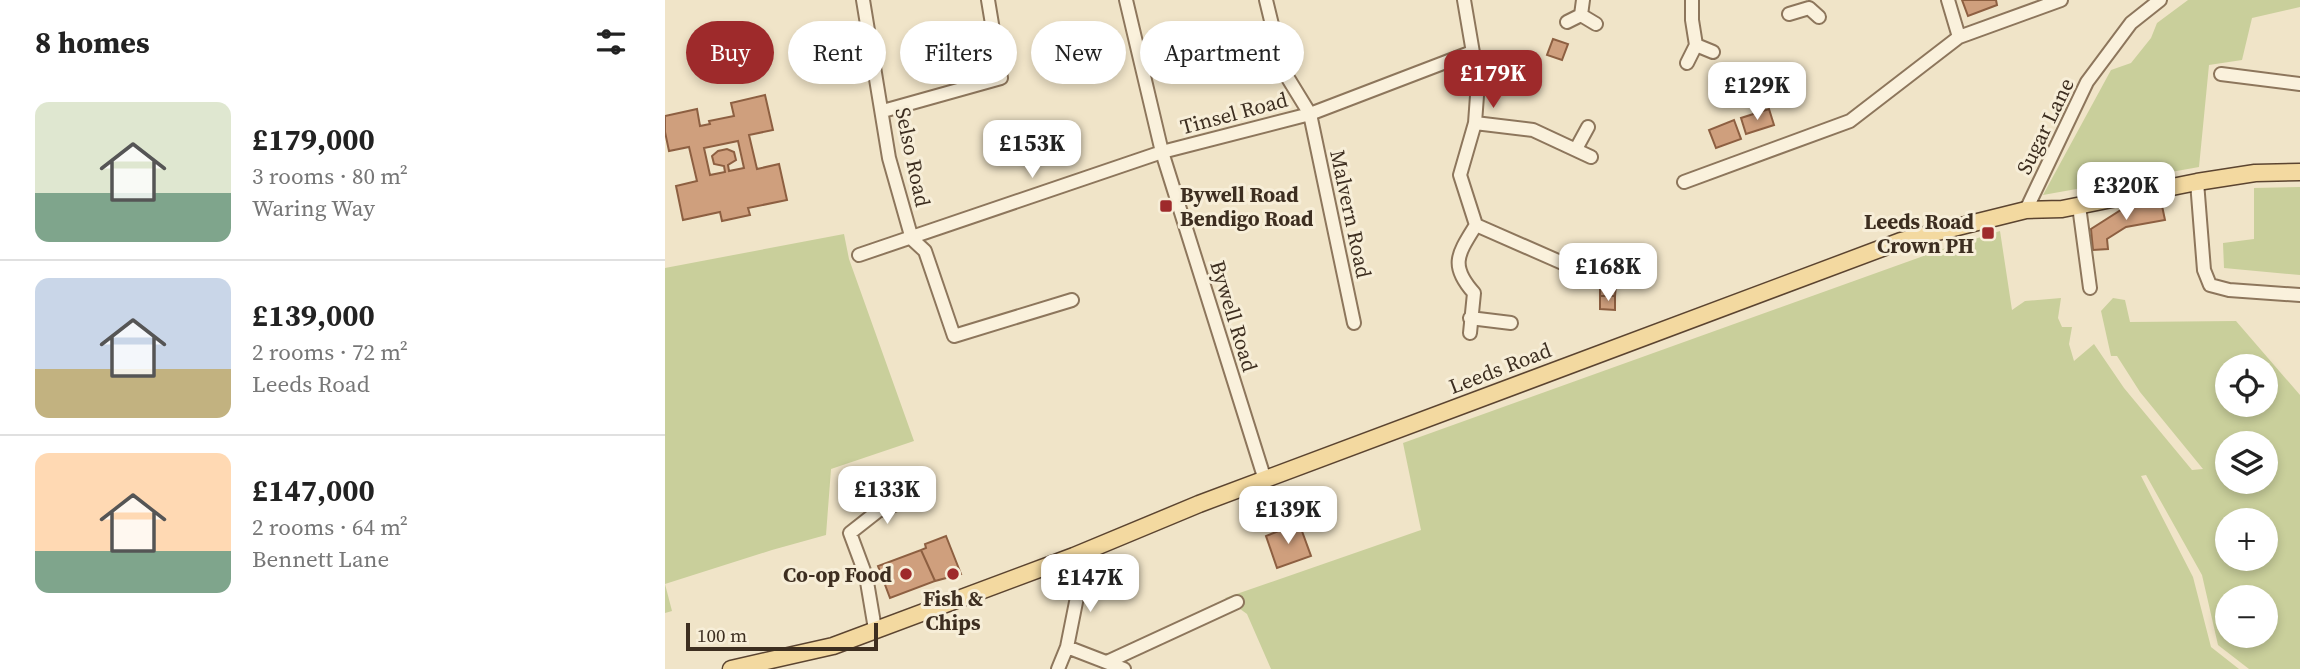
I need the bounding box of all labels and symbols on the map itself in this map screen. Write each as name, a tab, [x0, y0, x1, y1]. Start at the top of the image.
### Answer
pin: £179K	[1444, 50, 1542, 110]
pin: £129K	[1708, 62, 1806, 122]
street label: Sugar Lane	[2009, 73, 2081, 179]
street label: Tinsel Road	[1177, 85, 1291, 141]
street label: Selso Road	[888, 105, 938, 209]
pin: £153K	[983, 120, 1081, 180]
street label: Malvern Road	[1323, 147, 1379, 281]
pin: £320K	[2077, 162, 2175, 222]
place label: Bywell Road Bendigo Road	[1180, 180, 1314, 233]
marker: Bywell Road Bendigo Road	[1158, 198, 1174, 214]
place label: Leeds Road Crown PH	[1864, 207, 1975, 260]
marker: Leeds Road Crown PH	[1980, 225, 1996, 241]
pin: £168K	[1559, 244, 1657, 303]
street label: Bywell Road	[1203, 257, 1265, 375]
street label: Leeds Road	[1445, 335, 1555, 401]
pin: £133K	[838, 466, 936, 526]
pin: £139K	[1239, 486, 1337, 546]
pin: £147K	[1041, 554, 1139, 614]
place label: Co-op Food	[783, 560, 893, 589]
marker: Co-op Food	[898, 566, 914, 582]
marker: Fish & Chips	[945, 566, 961, 582]
place label: Fish & Chips	[923, 584, 983, 637]
scale bar	[686, 620, 879, 652]

